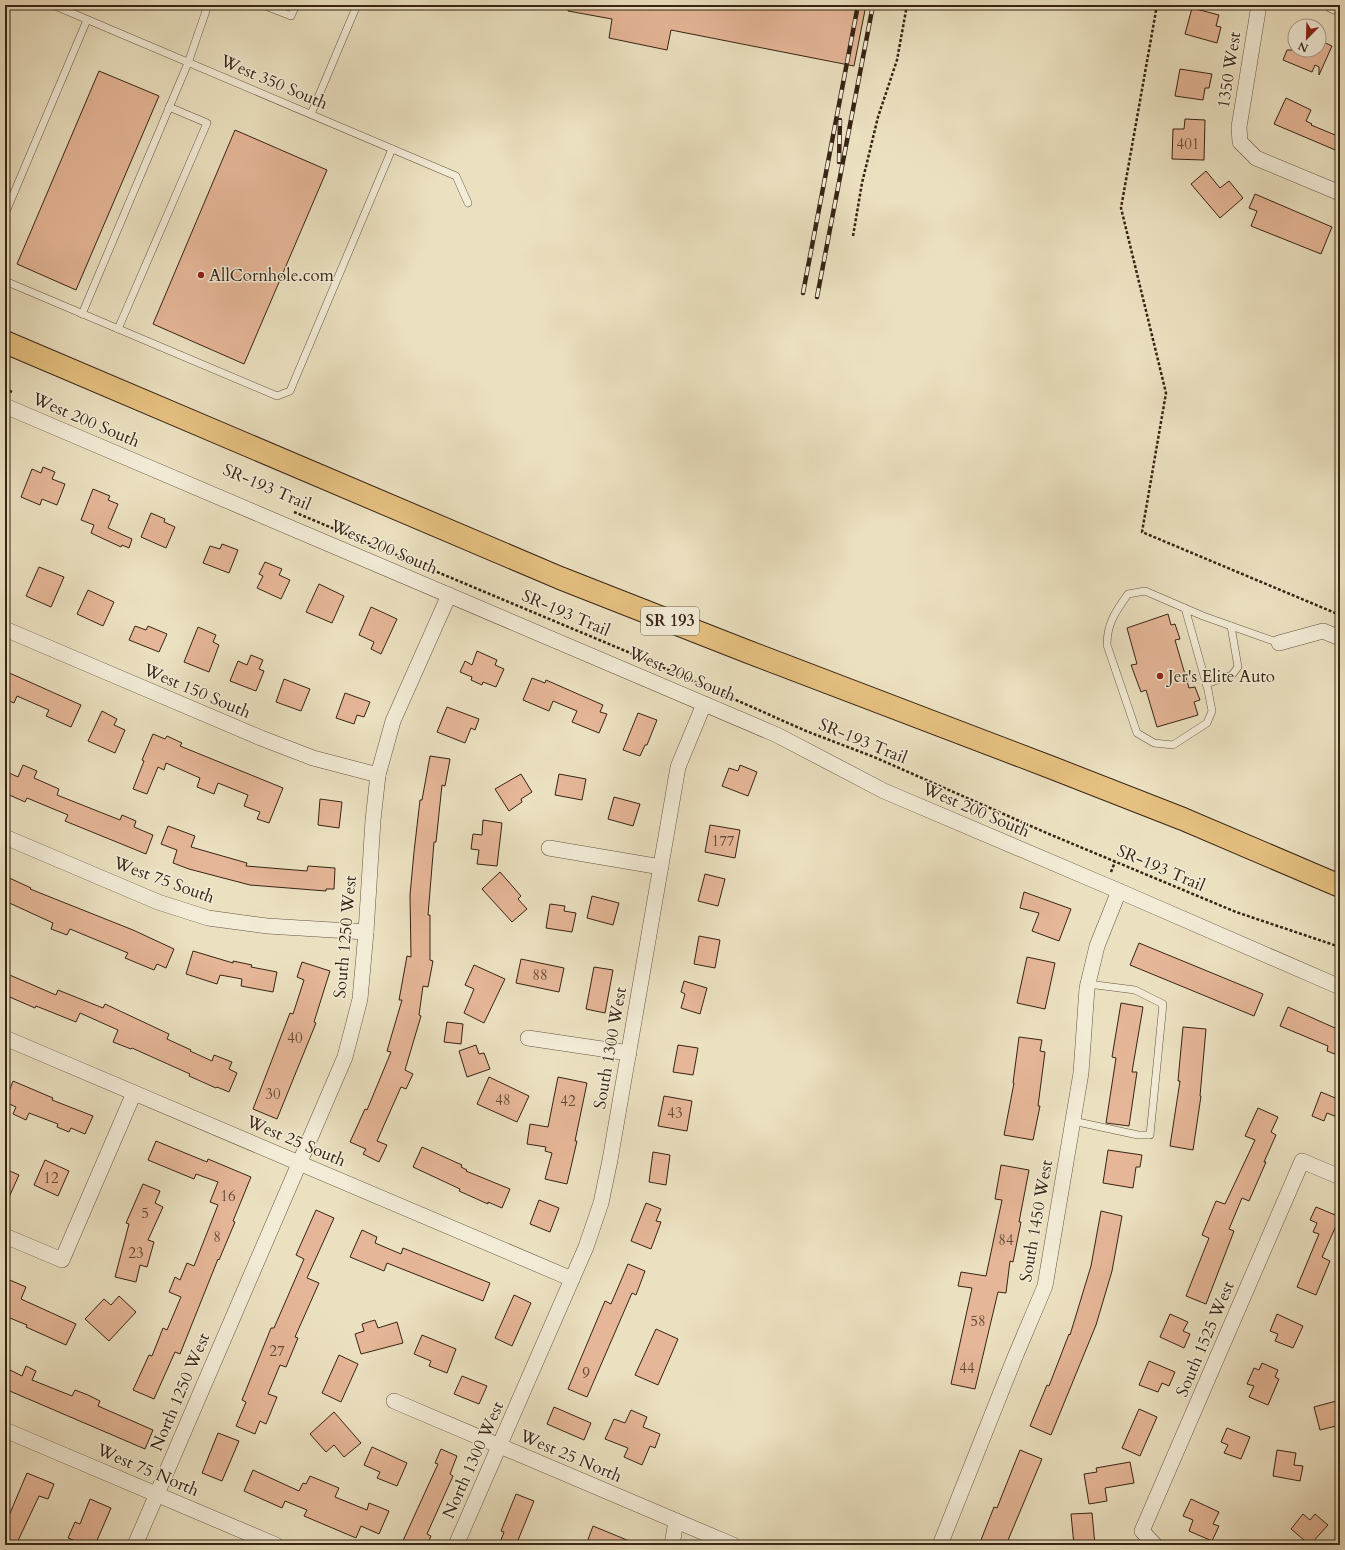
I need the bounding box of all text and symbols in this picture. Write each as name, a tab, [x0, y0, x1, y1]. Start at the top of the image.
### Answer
north arrow	[1287, 18, 1327, 58]
street label: 1350 West	[1212, 30, 1246, 110]
text: N	[1296, 38, 1311, 56]
street label: West 350 South	[216, 49, 332, 115]
house number: 401	[1176, 134, 1200, 154]
place label: AllCornhole.com	[209, 264, 335, 287]
marker: AllCornhole.com	[196, 270, 206, 280]
street label: West 200 South	[28, 387, 144, 453]
street label: SR-193 Trail	[219, 458, 315, 516]
street label: West 200 South	[326, 514, 442, 580]
street label: SR-193 Trail	[518, 584, 614, 642]
road number: SR 193	[641, 607, 699, 635]
street label: West 200 South	[624, 641, 740, 707]
street label: West 150 South	[139, 658, 255, 724]
place label: Jer's Elite Auto	[1165, 665, 1275, 688]
marker: Jer's Elite Auto	[1155, 671, 1165, 681]
street label: SR-193 Trail	[815, 713, 911, 769]
street label: West 200 South	[918, 777, 1034, 843]
house number: 177	[711, 831, 735, 851]
street label: SR-193 Trail	[1113, 839, 1209, 897]
street label: West 75 South	[109, 851, 218, 909]
street label: South 1250 West	[328, 874, 362, 999]
house number: 88	[532, 965, 548, 985]
street label: South 1300 West	[588, 985, 632, 1111]
house number: 40	[287, 1028, 303, 1048]
house number: 30	[265, 1084, 281, 1104]
house number: 48	[495, 1090, 511, 1110]
house number: 42	[560, 1091, 576, 1111]
house number: 43	[667, 1103, 683, 1123]
street label: West 25 South	[242, 1109, 350, 1173]
street label: South 1450 West	[1014, 1158, 1058, 1284]
house number: 12	[43, 1168, 59, 1188]
house number: 16	[220, 1186, 236, 1206]
house number: 5	[141, 1203, 149, 1223]
house number: 8	[213, 1227, 221, 1247]
house number: 84	[998, 1230, 1014, 1250]
house number: 23	[128, 1243, 144, 1263]
street label: South 1525 West	[1170, 1277, 1240, 1400]
house number: 58	[970, 1311, 986, 1331]
street label: North 1250 West	[145, 1329, 215, 1455]
house number: 27	[269, 1341, 285, 1361]
house number: 44	[959, 1358, 975, 1378]
house number: 9	[582, 1363, 590, 1383]
street label: North 1300 West	[437, 1397, 509, 1522]
street label: West 25 North	[516, 1424, 626, 1488]
street label: West 75 North	[93, 1438, 203, 1502]

